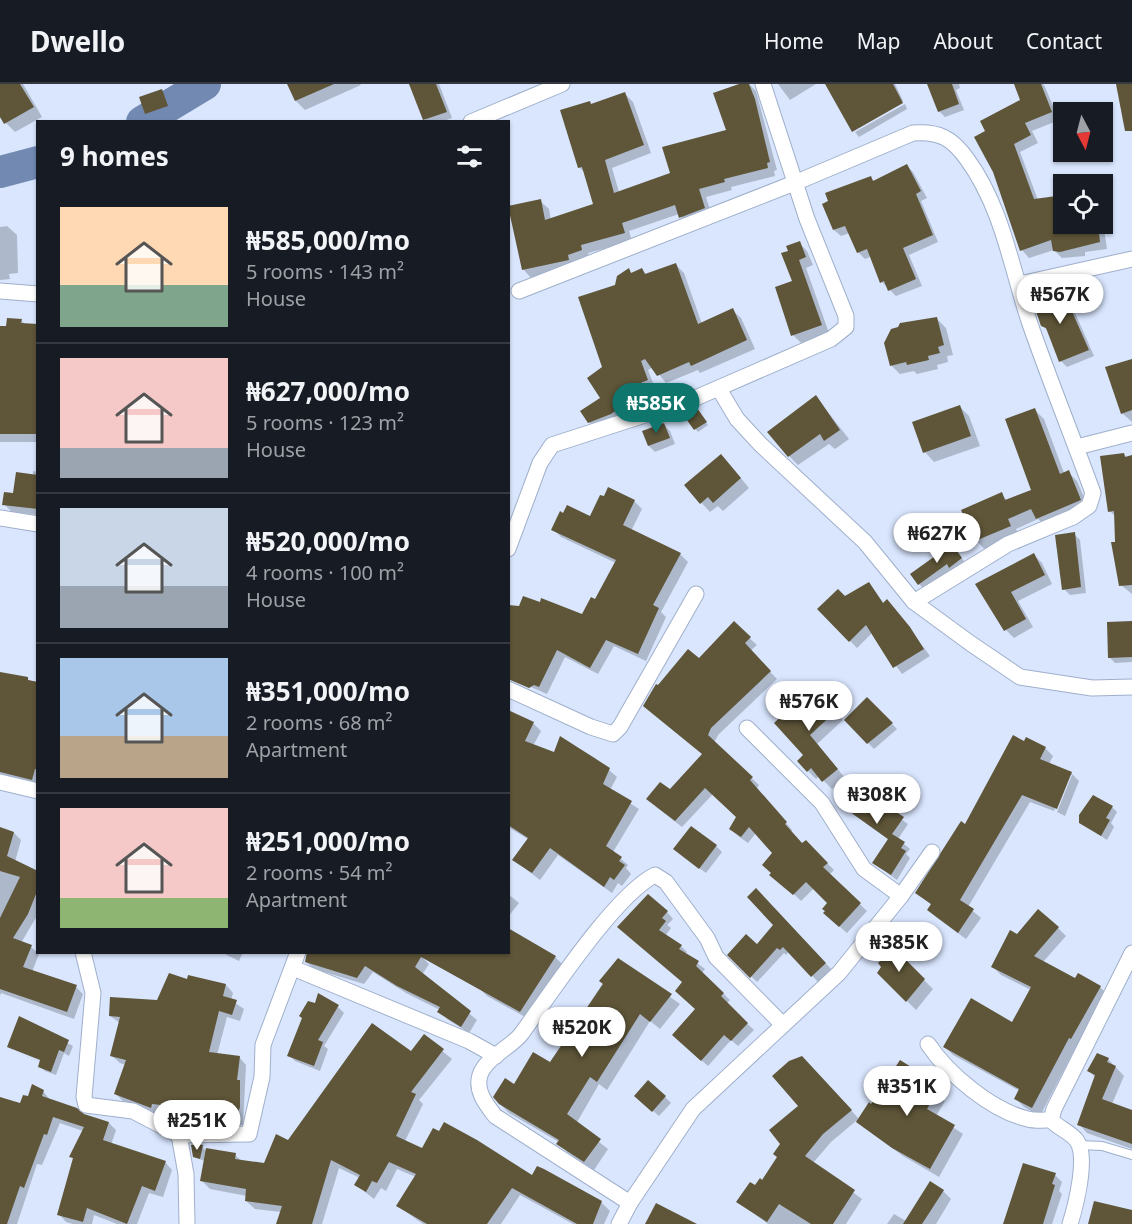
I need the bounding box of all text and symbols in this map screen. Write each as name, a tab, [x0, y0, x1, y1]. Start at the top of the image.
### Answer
text: Dwello	[30, 22, 125, 60]
text: Home	[764, 27, 824, 55]
text: Map	[857, 27, 900, 55]
text: About	[933, 27, 993, 55]
text: Contact	[1026, 27, 1102, 55]
north arrow	[1053, 102, 1113, 162]
map controls	[1053, 102, 1113, 234]
text: 9 homes	[60, 138, 169, 174]
icon: filters	[453, 140, 486, 173]
button: locate	[1053, 174, 1113, 234]
text: ₦585,000/mo	[246, 222, 410, 258]
icon: home	[108, 231, 180, 303]
text: 5 rooms · 143 m²	[246, 258, 404, 285]
pin: ₦567K	[1018, 274, 1102, 325]
text: ₦567K	[1030, 280, 1090, 307]
text: House	[246, 285, 306, 312]
text: ₦627,000/mo	[246, 373, 410, 409]
icon: home	[108, 382, 180, 454]
pin: ₦585K	[614, 383, 698, 434]
text: ₦585K	[626, 389, 686, 416]
text: 5 rooms · 123 m²	[246, 409, 404, 436]
text: House	[246, 436, 306, 463]
pin: ₦627K	[895, 513, 979, 564]
text: ₦627K	[907, 519, 967, 546]
text: ₦520,000/mo	[246, 523, 410, 559]
icon: home	[108, 532, 180, 604]
text: 4 rooms · 100 m²	[246, 559, 404, 586]
text: House	[246, 586, 306, 613]
text: ₦351,000/mo	[246, 673, 410, 709]
pin: ₦576K	[767, 681, 851, 732]
icon: home	[108, 682, 180, 754]
text: ₦576K	[779, 687, 839, 714]
text: 2 rooms · 68 m²	[246, 709, 393, 736]
text: Apartment	[246, 736, 347, 763]
pin: ₦308K	[835, 774, 919, 825]
text: ₦308K	[847, 780, 907, 807]
text: ₦251,000/mo	[246, 823, 410, 859]
icon: home	[108, 832, 180, 904]
text: 2 rooms · 54 m²	[246, 859, 393, 886]
text: Apartment	[246, 886, 347, 913]
pin: ₦385K	[857, 922, 941, 973]
text: ₦385K	[869, 928, 929, 955]
pin: ₦520K	[540, 1007, 624, 1058]
text: ₦520K	[552, 1013, 612, 1040]
pin: ₦351K	[865, 1066, 949, 1117]
text: ₦351K	[877, 1072, 937, 1099]
pin: ₦251K	[155, 1100, 239, 1151]
text: ₦251K	[167, 1106, 227, 1133]

